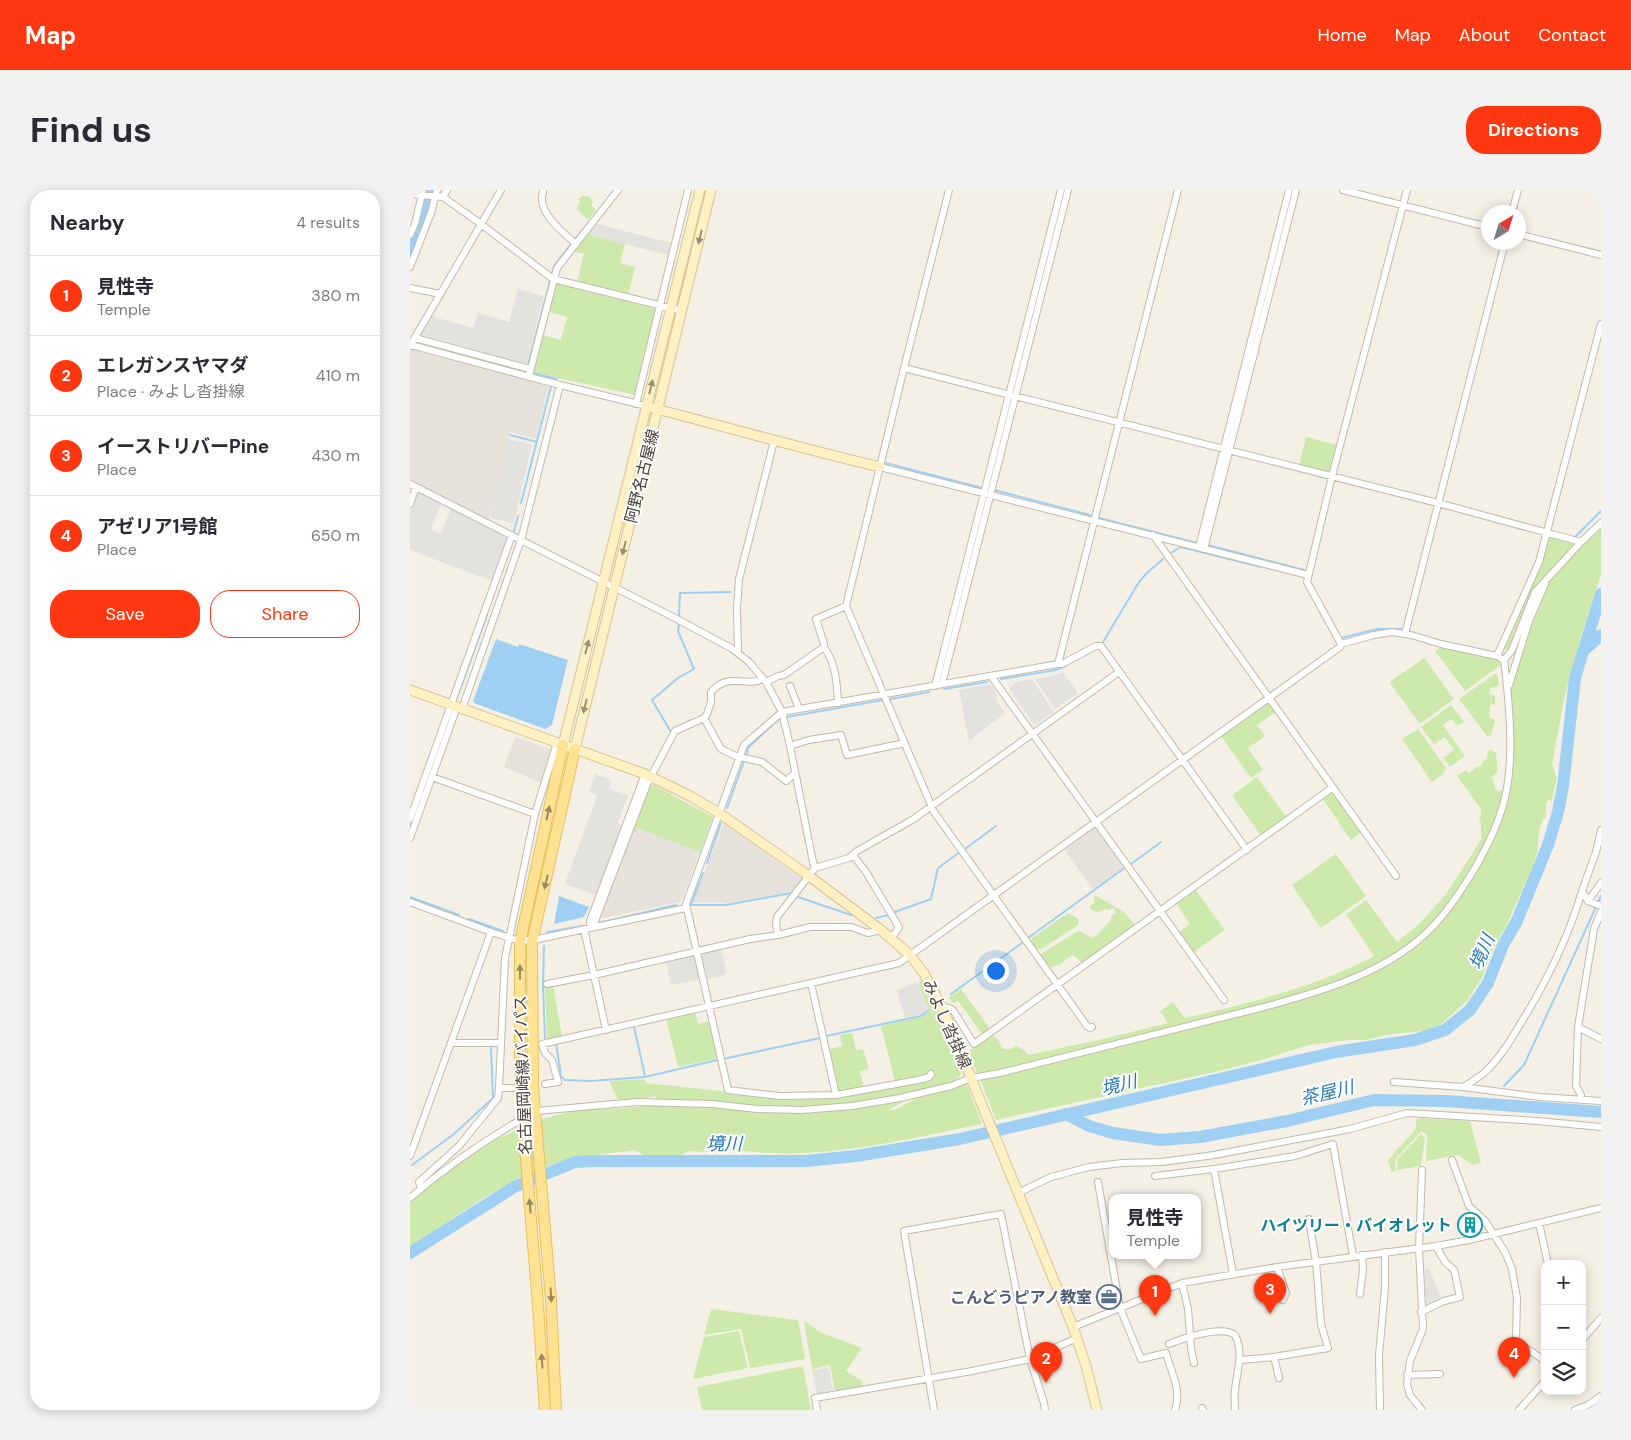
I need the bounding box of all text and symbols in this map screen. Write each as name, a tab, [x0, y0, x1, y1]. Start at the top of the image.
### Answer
text: Map	[25, 20, 76, 51]
text: Home	[1317, 23, 1367, 47]
text: Map	[1395, 23, 1431, 47]
text: About	[1459, 23, 1510, 47]
text: Contact	[1538, 23, 1606, 47]
button: Directions	[1466, 106, 1601, 154]
text: Find us	[30, 107, 152, 153]
north arrow	[1481, 205, 1526, 250]
text: Nearby	[50, 209, 124, 237]
text: 4 results	[296, 212, 360, 233]
one-way arrow	[696, 230, 704, 245]
text: 見性寺	[97, 274, 154, 299]
text: 1	[63, 285, 69, 306]
text: 380 m	[311, 285, 360, 306]
text: Temple	[97, 299, 151, 320]
text: エレガンスヤマダ	[97, 353, 249, 378]
text: 2	[61, 365, 71, 386]
text: 410 m	[316, 365, 360, 386]
one-way arrow	[647, 379, 655, 394]
text: Place · みよし沓掛線	[97, 381, 244, 402]
street label: 阿野名古屋線	[620, 427, 664, 525]
text: イーストリバーPine	[97, 434, 269, 459]
text: 3	[61, 445, 71, 466]
text: 430 m	[311, 445, 360, 466]
text: Place	[97, 459, 137, 480]
text: アゼリア1号館	[97, 514, 218, 539]
text: 4	[61, 525, 71, 546]
text: 650 m	[311, 525, 360, 546]
text: Place	[97, 539, 137, 560]
one-way arrow	[620, 541, 628, 556]
button: Save	[50, 590, 200, 638]
button: Share	[210, 590, 360, 638]
one-way arrow	[583, 639, 591, 654]
one-way arrow	[581, 699, 589, 714]
one-way arrow	[544, 805, 552, 821]
one-way arrow	[541, 874, 549, 890]
water label: 境川	[1464, 929, 1501, 973]
your location	[983, 958, 1009, 984]
one-way arrow	[516, 964, 524, 980]
street label: みよし沓掛線	[918, 976, 976, 1072]
street label: 名古屋岡崎線バイパス	[510, 995, 536, 1155]
water label: 境川	[1099, 1069, 1141, 1101]
water label: 茶屋川	[1298, 1074, 1358, 1111]
water label: 境川	[706, 1132, 744, 1156]
popup	[1109, 1194, 1201, 1259]
one-way arrow	[525, 1197, 533, 1213]
text: 見性寺	[1126, 1205, 1184, 1230]
building icon: ハイツリー・バイオレット	[1457, 1212, 1483, 1238]
place label: ハイツリー・バイオレット	[1260, 1215, 1452, 1236]
text: Temple	[1126, 1230, 1180, 1251]
map controls	[1541, 1260, 1586, 1395]
button: +	[1541, 1260, 1586, 1305]
pin: 3	[1254, 1273, 1286, 1314]
pin: 1	[1139, 1275, 1171, 1316]
office icon: こんどうピアノ教室	[1096, 1284, 1122, 1310]
one-way arrow	[547, 1287, 555, 1303]
place label: こんどうピアノ教室	[950, 1287, 1092, 1308]
button: −	[1541, 1305, 1586, 1350]
pin: 4	[1498, 1337, 1530, 1378]
pin: 2	[1030, 1342, 1062, 1383]
button: layers	[1541, 1350, 1586, 1395]
one-way arrow	[538, 1353, 546, 1369]

